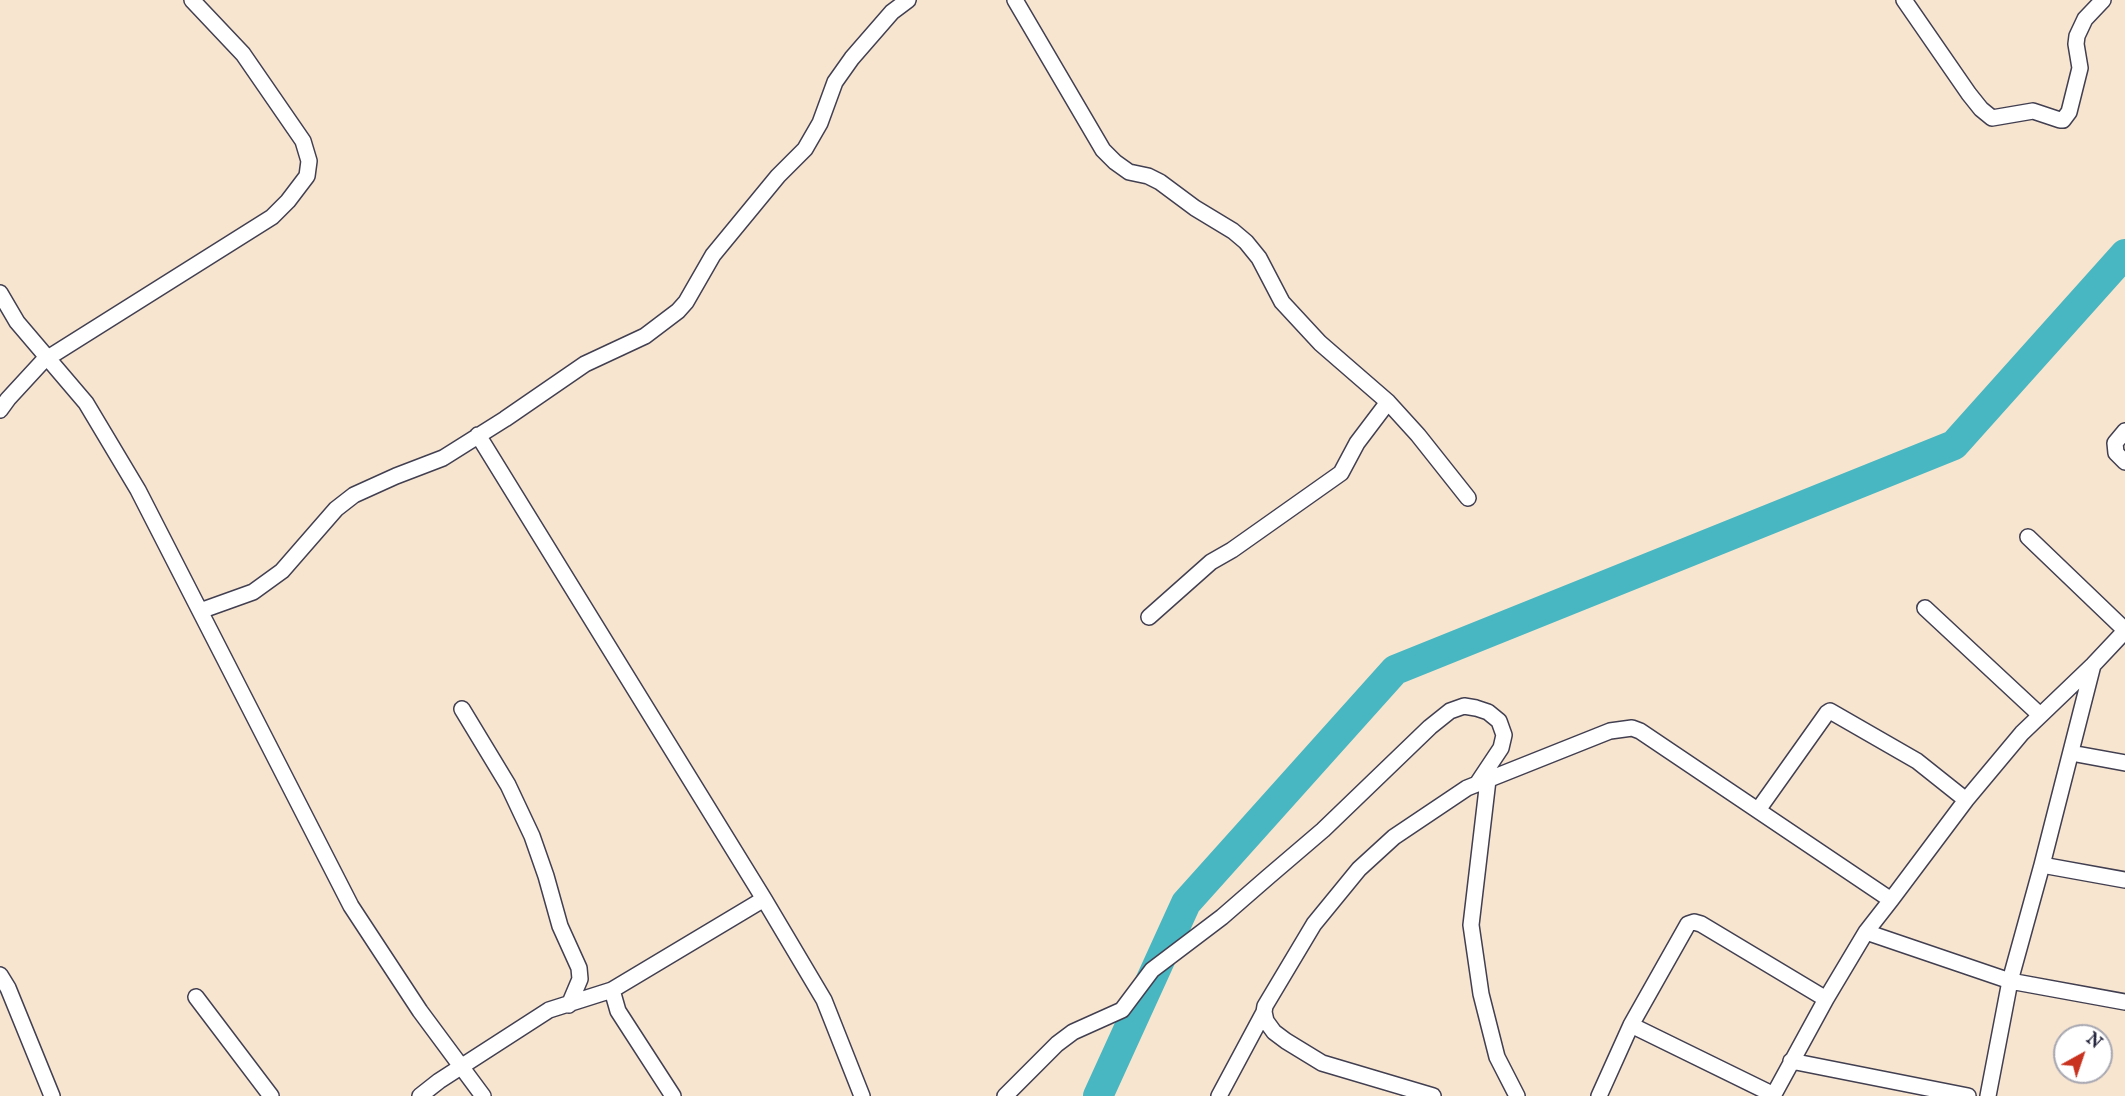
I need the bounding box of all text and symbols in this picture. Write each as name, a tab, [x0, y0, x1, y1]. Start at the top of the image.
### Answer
north arrow	[2053, 1024, 2113, 1084]
text: N	[2082, 1030, 2105, 1054]

